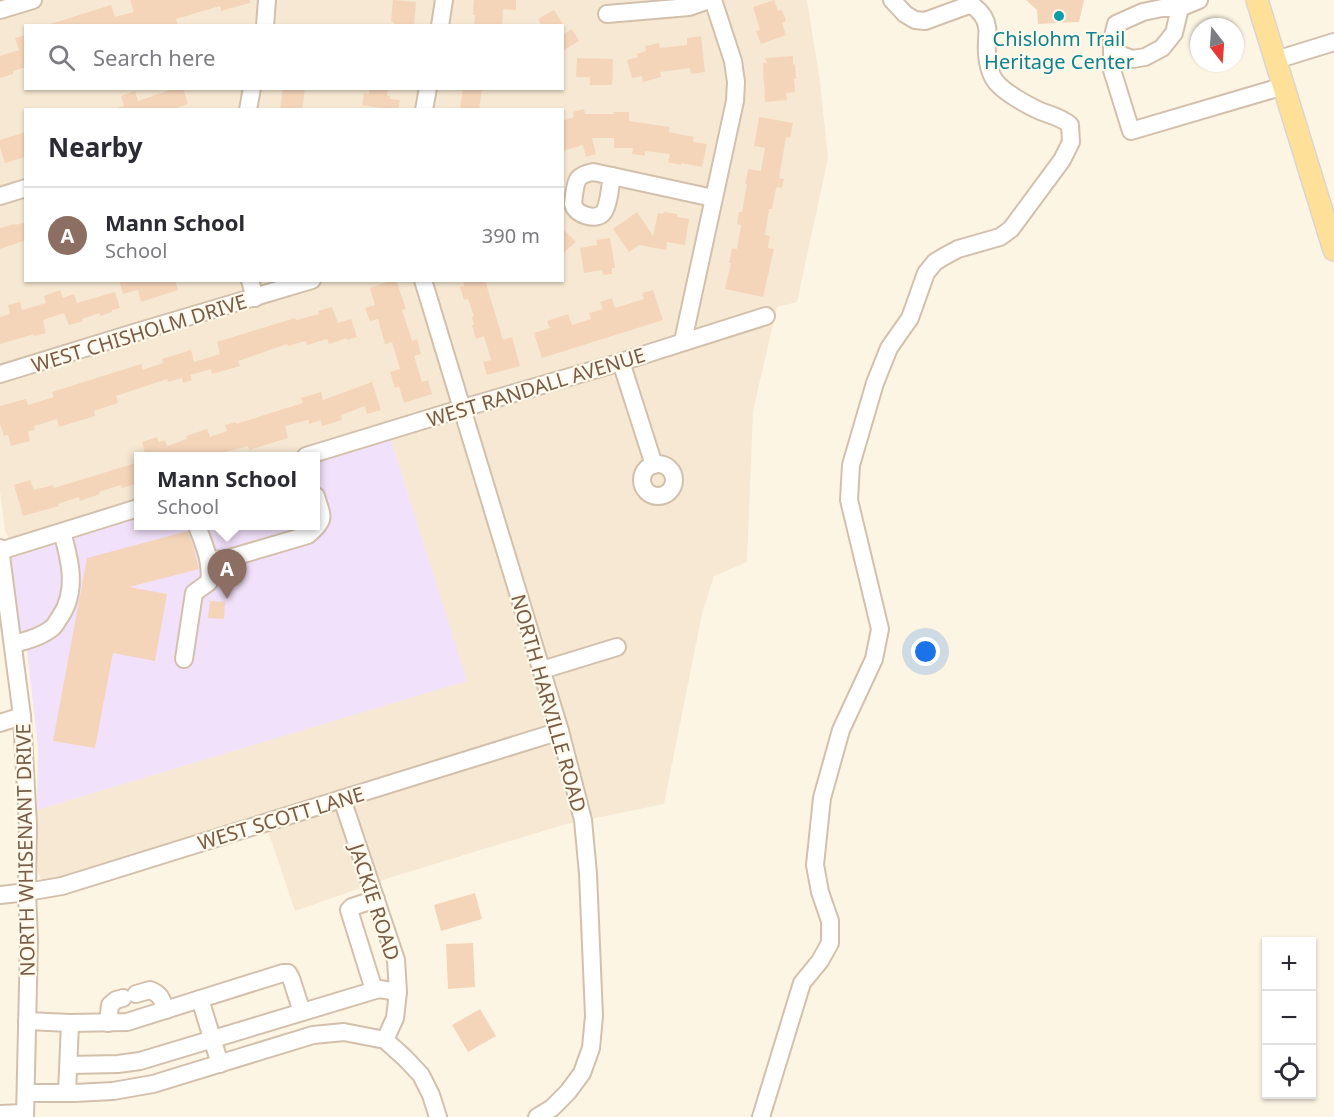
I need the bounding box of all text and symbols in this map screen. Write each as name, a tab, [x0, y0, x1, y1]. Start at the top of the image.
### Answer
marker: Chislohm Trail Heritage Center	[1052, 9, 1066, 23]
north arrow	[1190, 18, 1244, 72]
search box	[24, 24, 564, 90]
place label: Chislohm Trail Heritage Center	[984, 25, 1134, 75]
icon: search	[45, 41, 78, 74]
text: Search here	[93, 42, 215, 72]
text: Nearby	[48, 129, 143, 165]
text: Mann School	[105, 207, 245, 237]
text: A	[61, 222, 74, 249]
text: 390 m	[482, 222, 540, 249]
text: School	[105, 237, 167, 264]
street label: WEST CHISHOLM DRIVE	[28, 287, 250, 379]
street label: WEST RANDALL AVENUE	[424, 341, 648, 433]
popup	[134, 452, 320, 530]
text: Mann School	[157, 463, 297, 493]
text: School	[157, 493, 219, 520]
pin: A	[208, 550, 246, 599]
street label: NORTH HARVILLE ROAD	[505, 591, 593, 815]
your location	[911, 637, 940, 666]
street label: NORTH WHISENANT DRIVE	[9, 723, 41, 977]
street label: WEST SCOTT LANE	[194, 780, 368, 856]
street label: JACKIE ROAD	[343, 838, 407, 964]
map controls	[1262, 937, 1316, 1099]
button: +	[1262, 937, 1316, 991]
button: −	[1262, 991, 1316, 1045]
button: locate	[1262, 1045, 1316, 1099]

